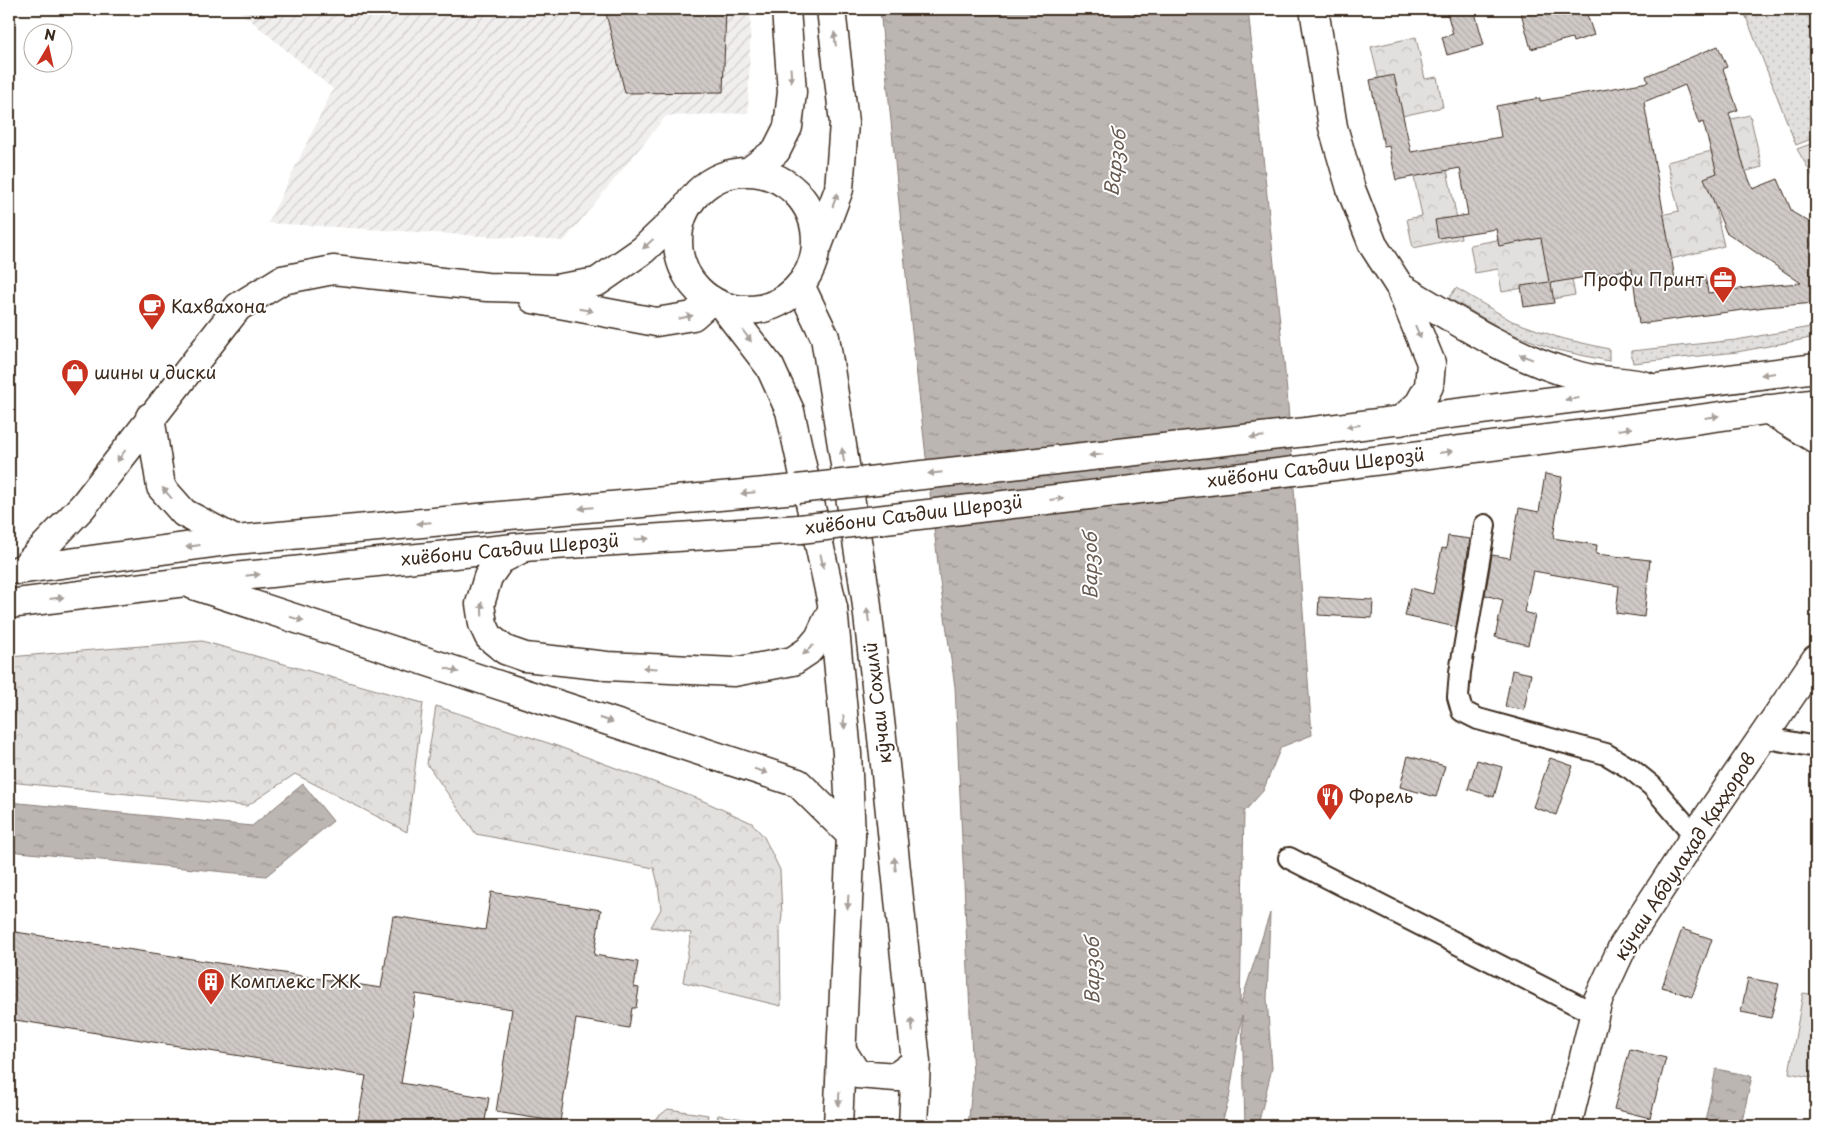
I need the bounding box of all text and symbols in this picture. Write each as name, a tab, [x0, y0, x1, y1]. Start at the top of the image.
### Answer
north arrow	[22, 22, 72, 72]
text: N	[43, 23, 57, 46]
one-way arrow	[830, 31, 838, 47]
one-way arrow	[787, 67, 795, 83]
water label: Варзоб	[1096, 124, 1132, 198]
one-way arrow	[831, 192, 839, 207]
one-way arrow	[642, 239, 655, 250]
place label: Профи Принт	[1583, 265, 1704, 292]
office icon: Профи Принт	[1708, 265, 1738, 304]
cafe icon: Кахвахона	[137, 292, 167, 331]
place label: Кахвахона	[171, 292, 267, 319]
one-way arrow	[579, 306, 595, 314]
one-way arrow	[679, 313, 694, 321]
one-way arrow	[1414, 325, 1422, 339]
one-way arrow	[741, 329, 752, 342]
one-way arrow	[1518, 353, 1533, 361]
shop icon: шины и диски	[60, 358, 90, 397]
place label: шины и диски	[94, 358, 216, 385]
one-way arrow	[1760, 371, 1776, 379]
one-way arrow	[1564, 395, 1580, 403]
one-way arrow	[1704, 413, 1720, 421]
one-way arrow	[1345, 422, 1361, 430]
one-way arrow	[1617, 425, 1633, 433]
one-way arrow	[1249, 433, 1265, 441]
street label: хиёбони Саъдии Шерозӣ	[1206, 440, 1426, 493]
one-way arrow	[839, 446, 847, 462]
one-way arrow	[1438, 448, 1454, 456]
one-way arrow	[116, 449, 126, 463]
one-way arrow	[1088, 451, 1104, 459]
one-way arrow	[926, 469, 942, 477]
street label: хиёбони Саъдии Шерозӣ	[804, 487, 1024, 540]
one-way arrow	[161, 488, 173, 500]
one-way arrow	[740, 489, 756, 497]
one-way arrow	[1049, 495, 1065, 503]
one-way arrow	[578, 504, 594, 512]
one-way arrow	[416, 519, 432, 527]
street label: хиёбони Саъдии Шерозӣ	[400, 526, 620, 571]
water label: Варзоб	[1075, 529, 1103, 599]
one-way arrow	[634, 535, 650, 543]
one-way arrow	[185, 542, 201, 550]
one-way arrow	[819, 554, 827, 570]
one-way arrow	[246, 571, 262, 579]
one-way arrow	[49, 594, 65, 602]
one-way arrow	[477, 600, 485, 616]
one-way arrow	[864, 607, 872, 623]
one-way arrow	[290, 616, 305, 623]
street label: кӯчаи Соҳилӣ	[856, 641, 897, 766]
one-way arrow	[801, 644, 814, 655]
one-way arrow	[642, 663, 658, 671]
one-way arrow	[444, 666, 459, 674]
one-way arrow	[840, 715, 848, 731]
one-way arrow	[599, 717, 614, 724]
street label: кӯчаи Абдулаҳад Қаҳҳоров	[1606, 747, 1761, 965]
one-way arrow	[753, 768, 768, 775]
restaurant icon: Форель	[1315, 782, 1345, 821]
place label: Форель	[1349, 782, 1413, 809]
one-way arrow	[891, 855, 899, 871]
one-way arrow	[843, 894, 851, 910]
water label: Варзоб	[1077, 934, 1105, 1004]
building icon: Комплекс ГЖК	[196, 967, 226, 1006]
place label: Комплекс ГЖК	[230, 967, 361, 994]
one-way arrow	[908, 1017, 916, 1033]
one-way arrow	[835, 1091, 843, 1107]

